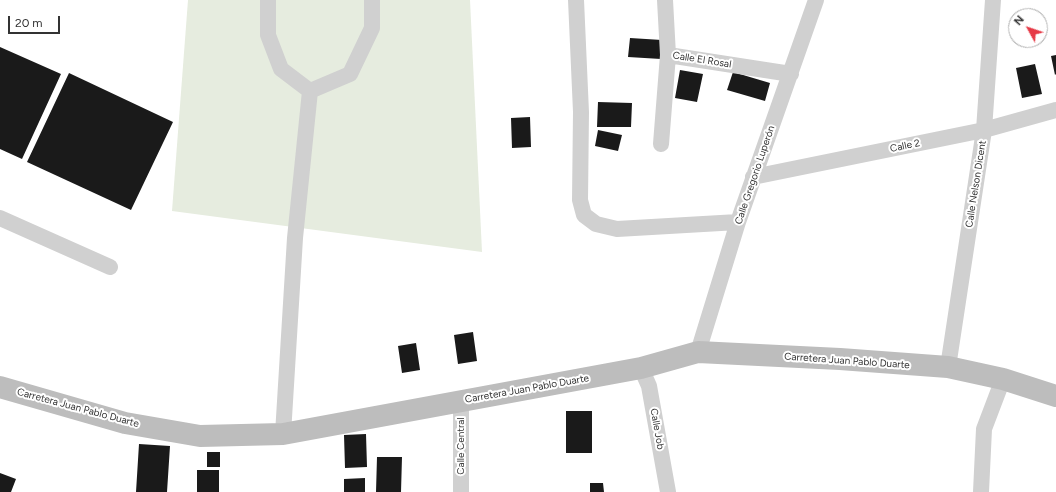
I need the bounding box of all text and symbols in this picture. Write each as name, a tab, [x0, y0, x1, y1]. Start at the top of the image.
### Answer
scale bar	[10, 8, 62, 34]
north arrow	[1008, 8, 1048, 48]
text: N	[1011, 13, 1027, 28]
text: 20 m	[15, 16, 43, 30]
street label: Calle El Rosal	[672, 49, 732, 71]
street label: Calle Gregorio Luperón	[732, 124, 778, 226]
street label: Calle 2	[889, 137, 921, 155]
street label: Calle Nelson Dicent	[963, 140, 989, 228]
street label: Carretera Juan Pablo Duarte	[784, 351, 910, 371]
street label: Carretera Juan Pablo Duarte	[464, 372, 590, 406]
street label: Carretera Juan Pablo Duarte	[16, 386, 140, 430]
street label: Calle Job	[647, 408, 667, 450]
street label: Calle Central	[455, 417, 467, 475]

